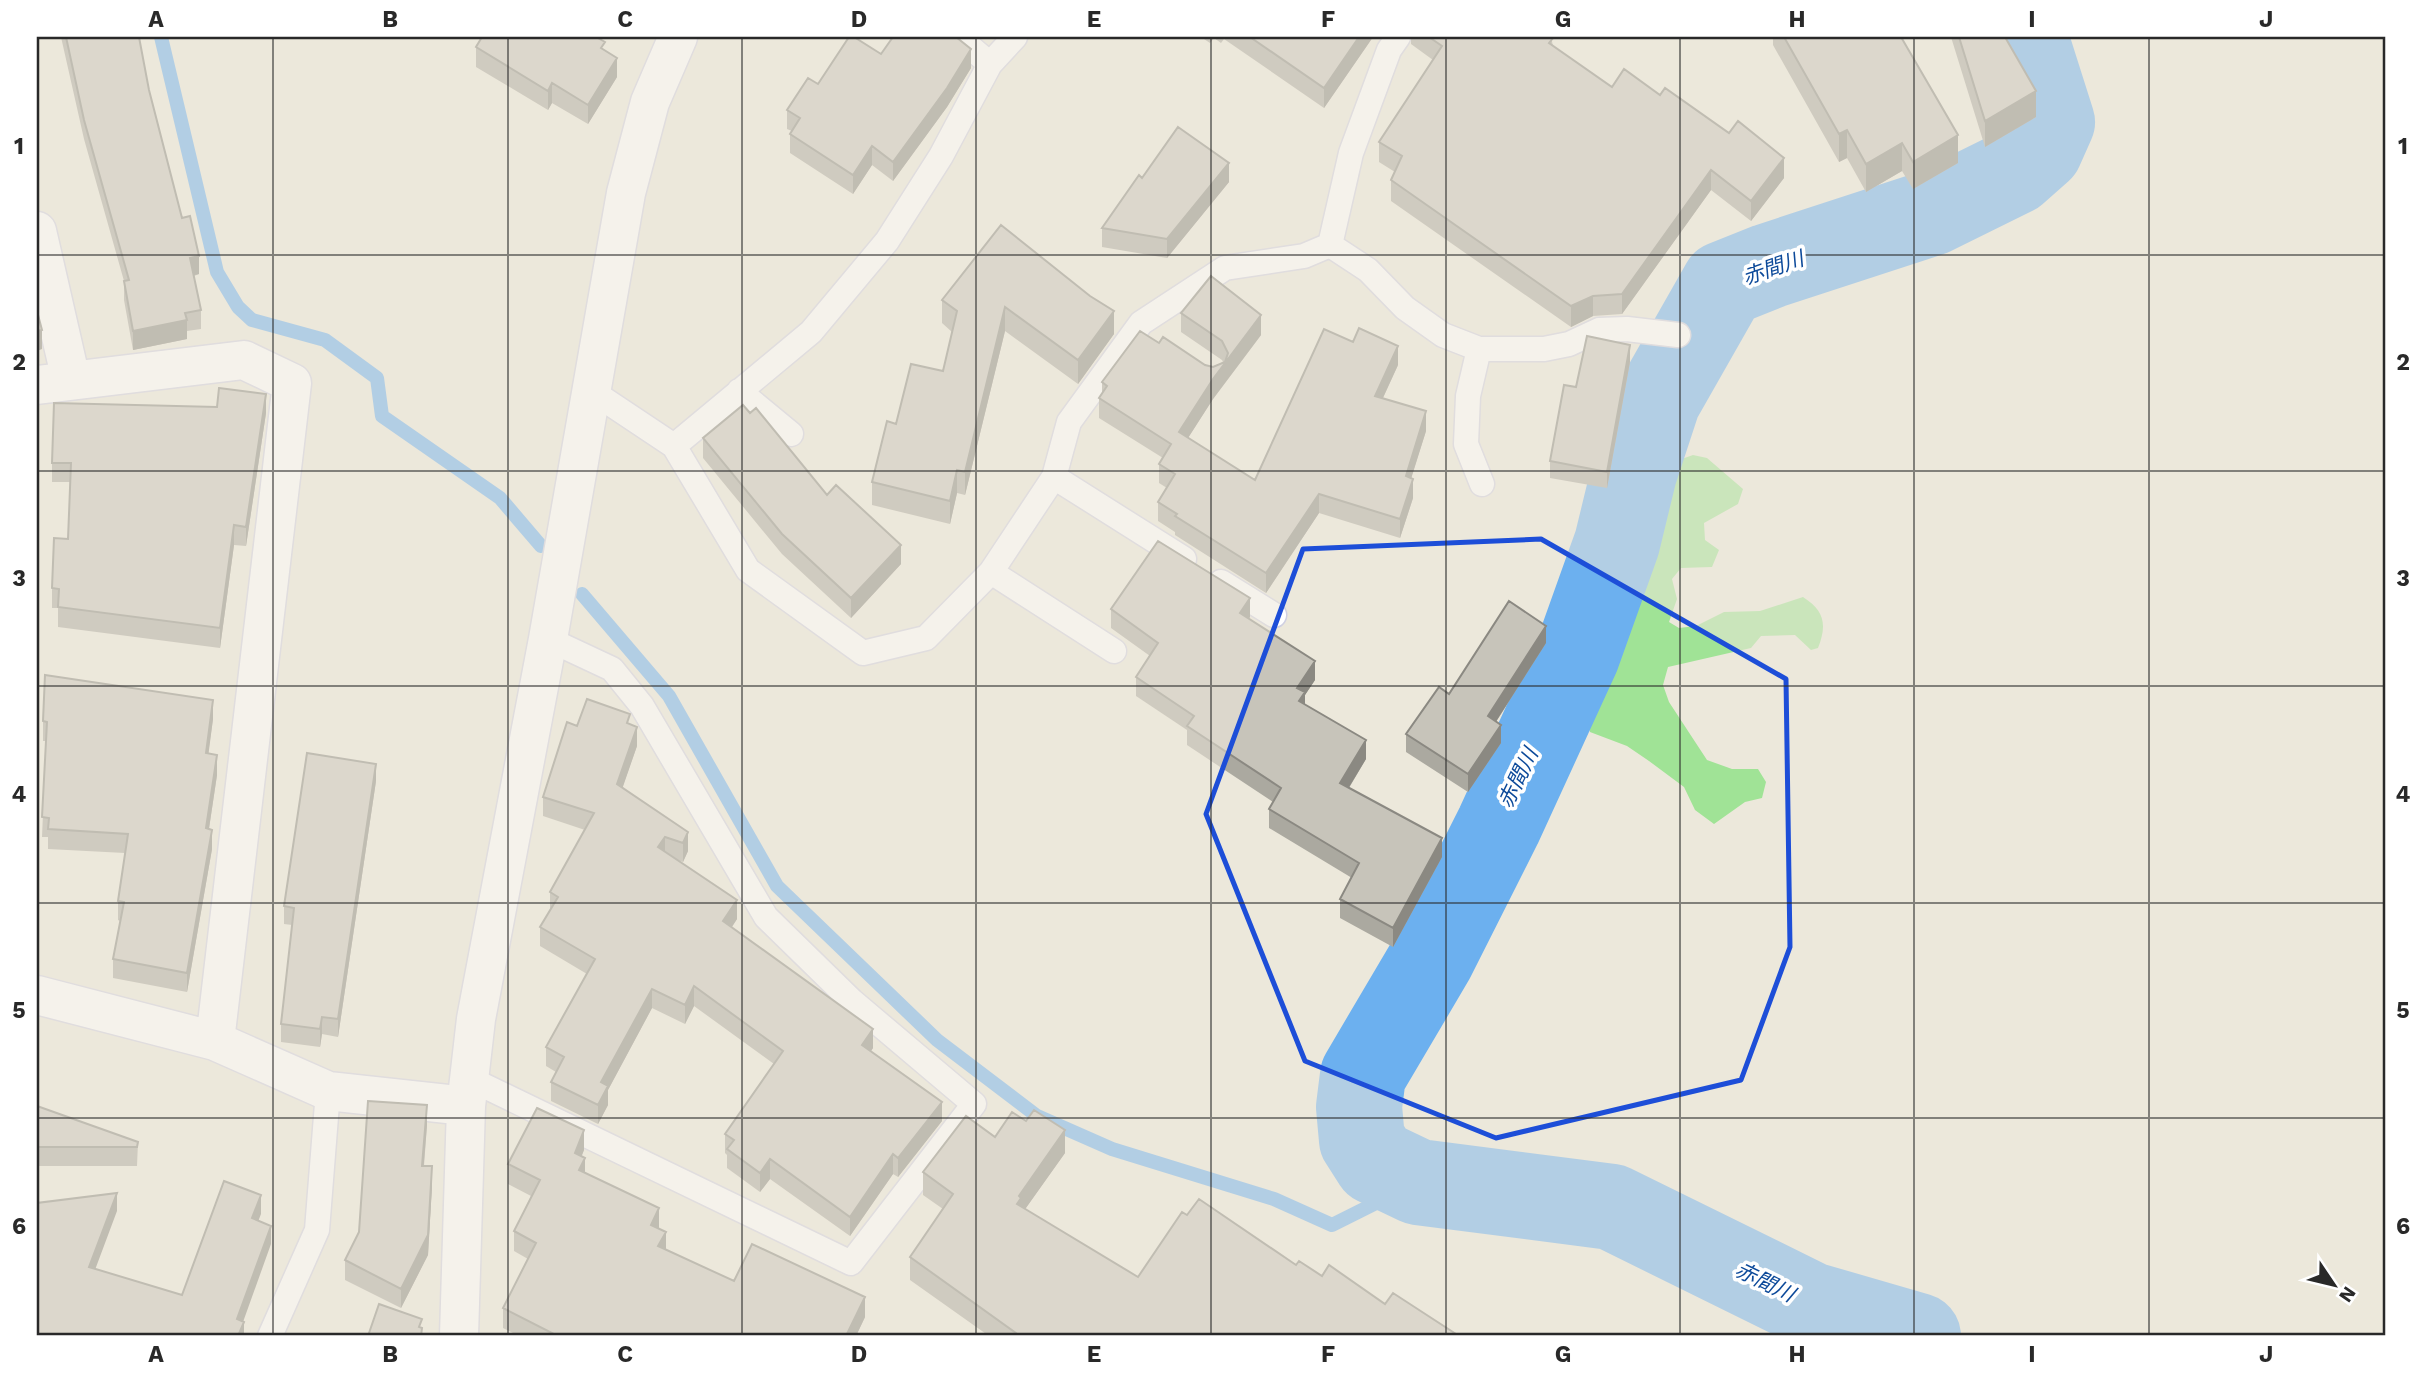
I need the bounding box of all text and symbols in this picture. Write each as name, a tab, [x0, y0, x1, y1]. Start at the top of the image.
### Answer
text: A	[148, 6, 164, 33]
text: B	[382, 6, 398, 33]
text: C	[617, 6, 633, 33]
text: D	[851, 6, 867, 33]
text: E	[1087, 6, 1101, 33]
text: F	[1321, 6, 1335, 33]
text: G	[1555, 6, 1571, 33]
text: H	[1788, 6, 1806, 33]
text: I	[2028, 6, 2036, 33]
text: J	[2259, 6, 2273, 33]
text: 1	[14, 133, 24, 160]
text: 1	[2398, 133, 2408, 160]
water label: 赤間川	[1739, 245, 1809, 290]
text: 2	[12, 349, 26, 376]
text: 2	[2396, 349, 2410, 376]
text: 3	[12, 565, 26, 592]
text: 3	[2396, 565, 2410, 592]
water label: 赤間川	[1493, 742, 1543, 812]
text: 4	[12, 781, 27, 808]
text: 4	[2396, 781, 2411, 808]
text: 5	[12, 997, 26, 1024]
text: 5	[2396, 997, 2410, 1024]
text: 6	[12, 1213, 26, 1240]
text: 6	[2396, 1213, 2410, 1240]
north arrow	[2300, 1250, 2370, 1320]
water label: 赤間川	[1731, 1257, 1801, 1307]
text: N	[2334, 1282, 2361, 1307]
text: A	[148, 1341, 164, 1368]
text: B	[382, 1341, 398, 1368]
text: C	[617, 1341, 633, 1368]
text: D	[851, 1341, 867, 1368]
text: E	[1087, 1341, 1101, 1368]
text: F	[1321, 1341, 1335, 1368]
text: G	[1555, 1341, 1571, 1368]
text: H	[1788, 1341, 1806, 1368]
text: I	[2028, 1341, 2036, 1368]
text: J	[2259, 1341, 2273, 1368]

